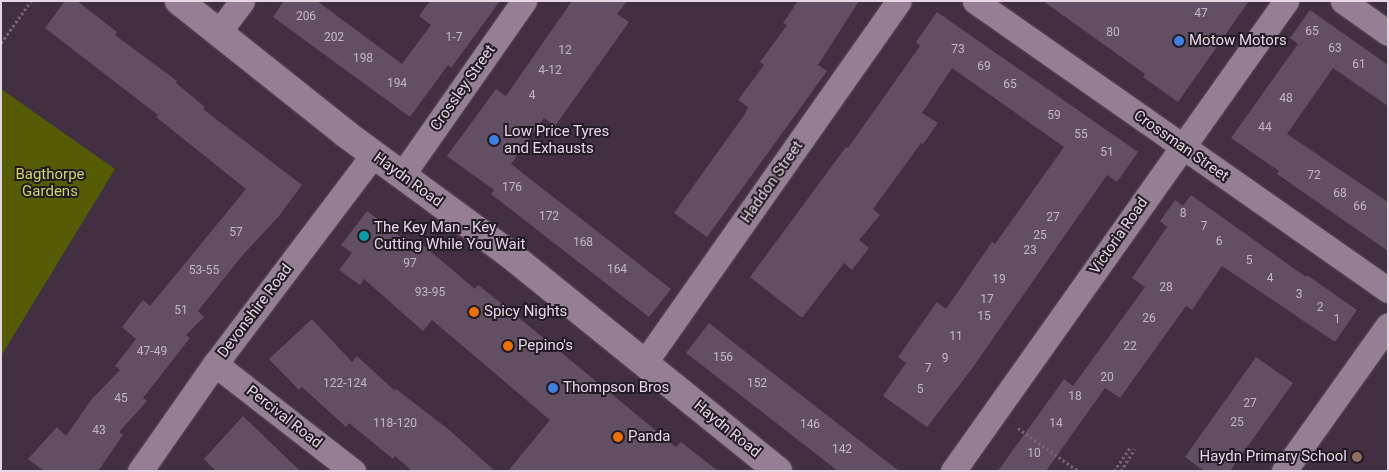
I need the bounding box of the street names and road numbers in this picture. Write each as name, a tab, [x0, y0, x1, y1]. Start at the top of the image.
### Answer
street label: Crossley Street	[427, 42, 499, 134]
street label: Crossman Street	[1130, 107, 1232, 185]
street label: Haddon Street	[737, 138, 807, 226]
street label: Haydn Road	[370, 149, 446, 211]
street label: Victoria Road	[1086, 194, 1152, 278]
street label: Devonshire Road	[214, 261, 296, 361]
street label: Percival Road	[243, 382, 325, 452]
street label: Haydn Road	[690, 397, 764, 461]

